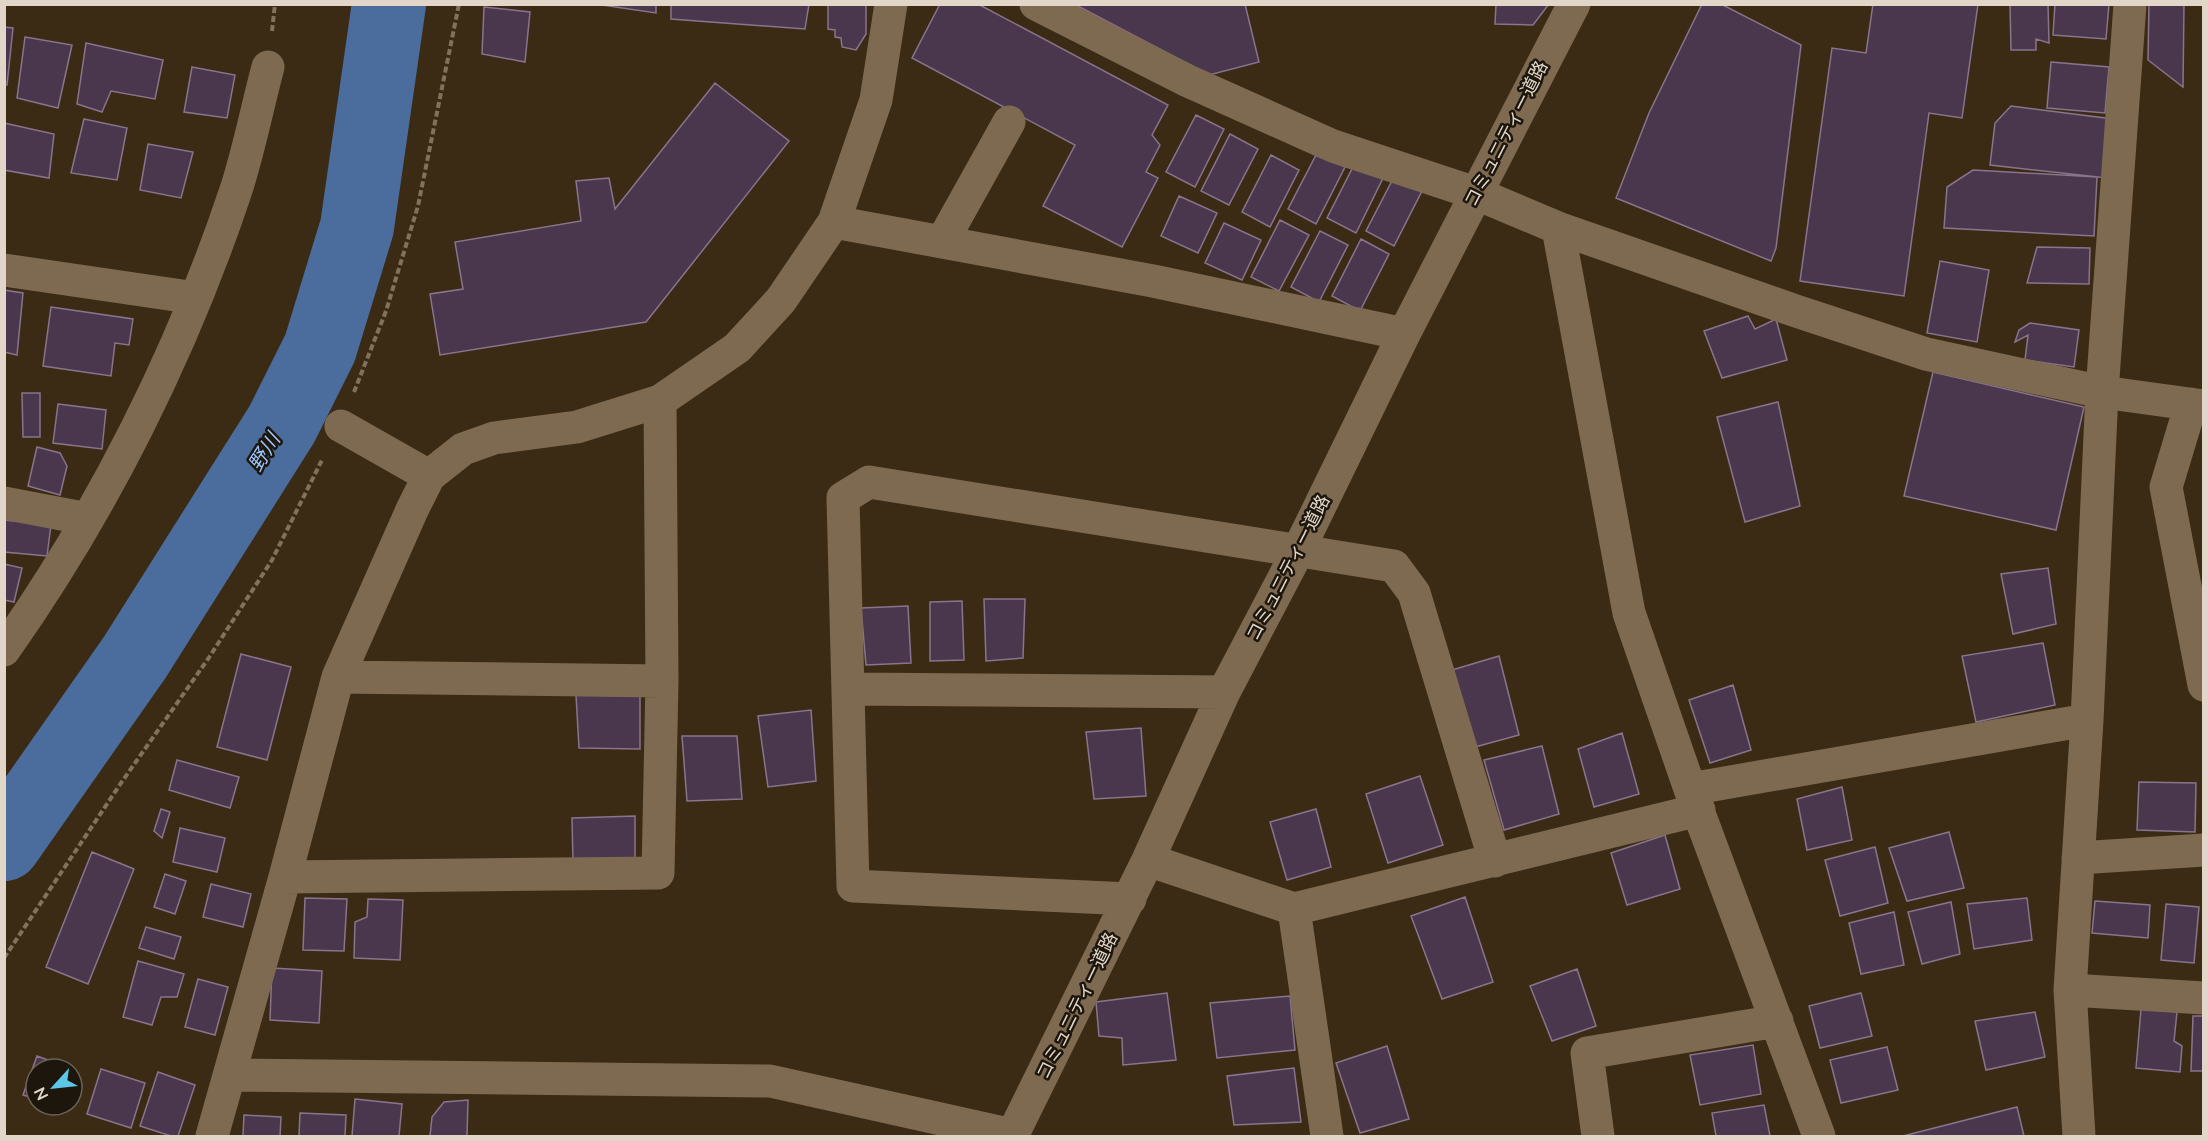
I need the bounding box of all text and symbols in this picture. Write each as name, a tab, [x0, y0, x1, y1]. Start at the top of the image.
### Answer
street label: コミュニティー道路	[1459, 57, 1553, 211]
water label: 野川	[242, 426, 288, 476]
street label: コミュニティー道路	[1241, 491, 1335, 645]
street label: コミュニティー道路	[1031, 928, 1123, 1084]
north arrow	[24, 1057, 84, 1117]
text: N	[29, 1083, 54, 1104]

